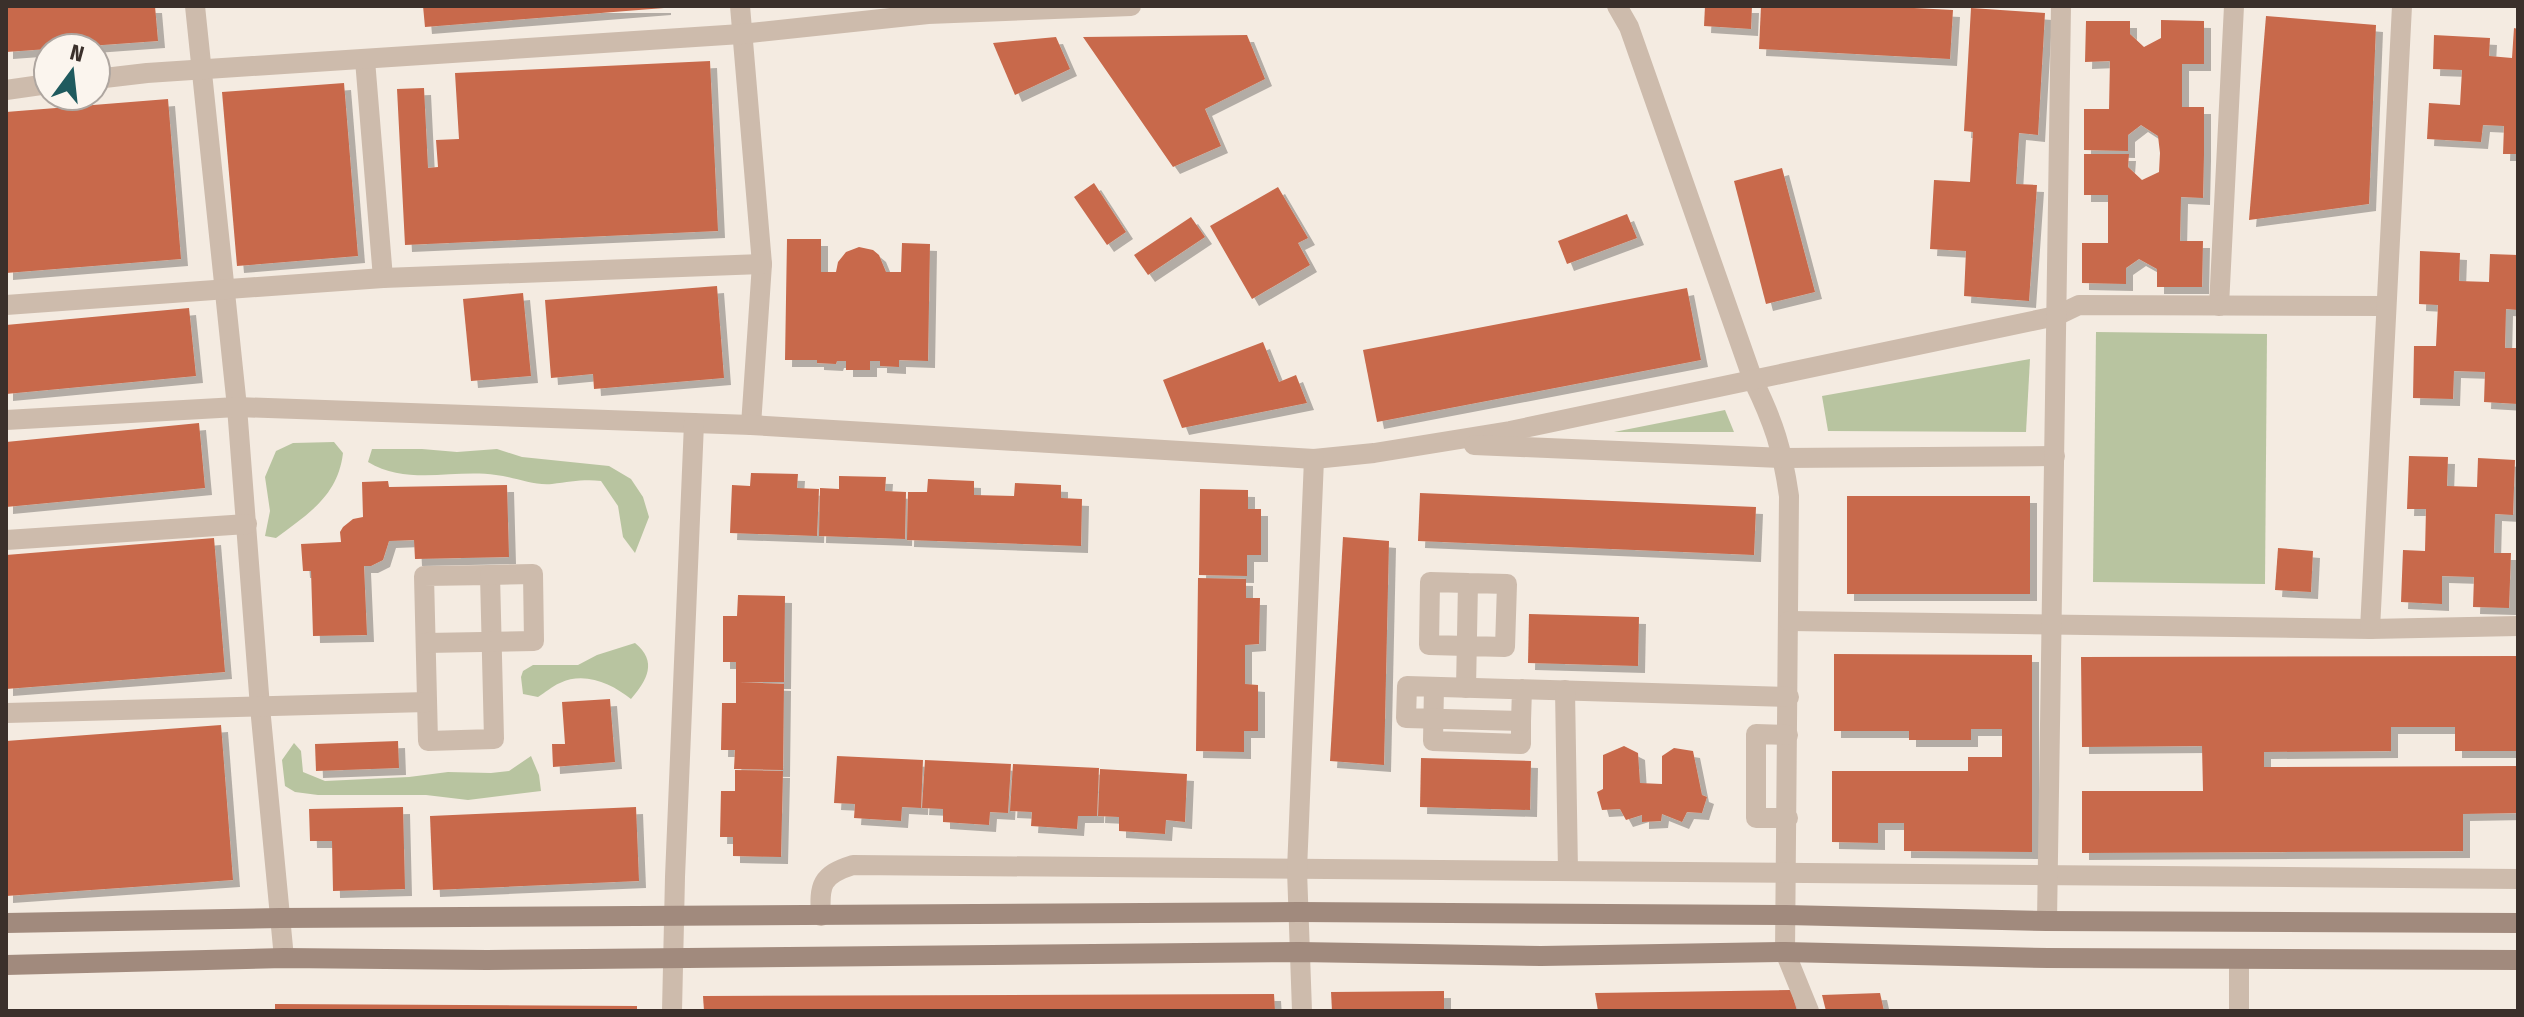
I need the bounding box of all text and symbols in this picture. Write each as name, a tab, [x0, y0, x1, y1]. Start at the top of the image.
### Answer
north arrow	[32, 32, 112, 112]
text: N	[67, 38, 87, 68]

